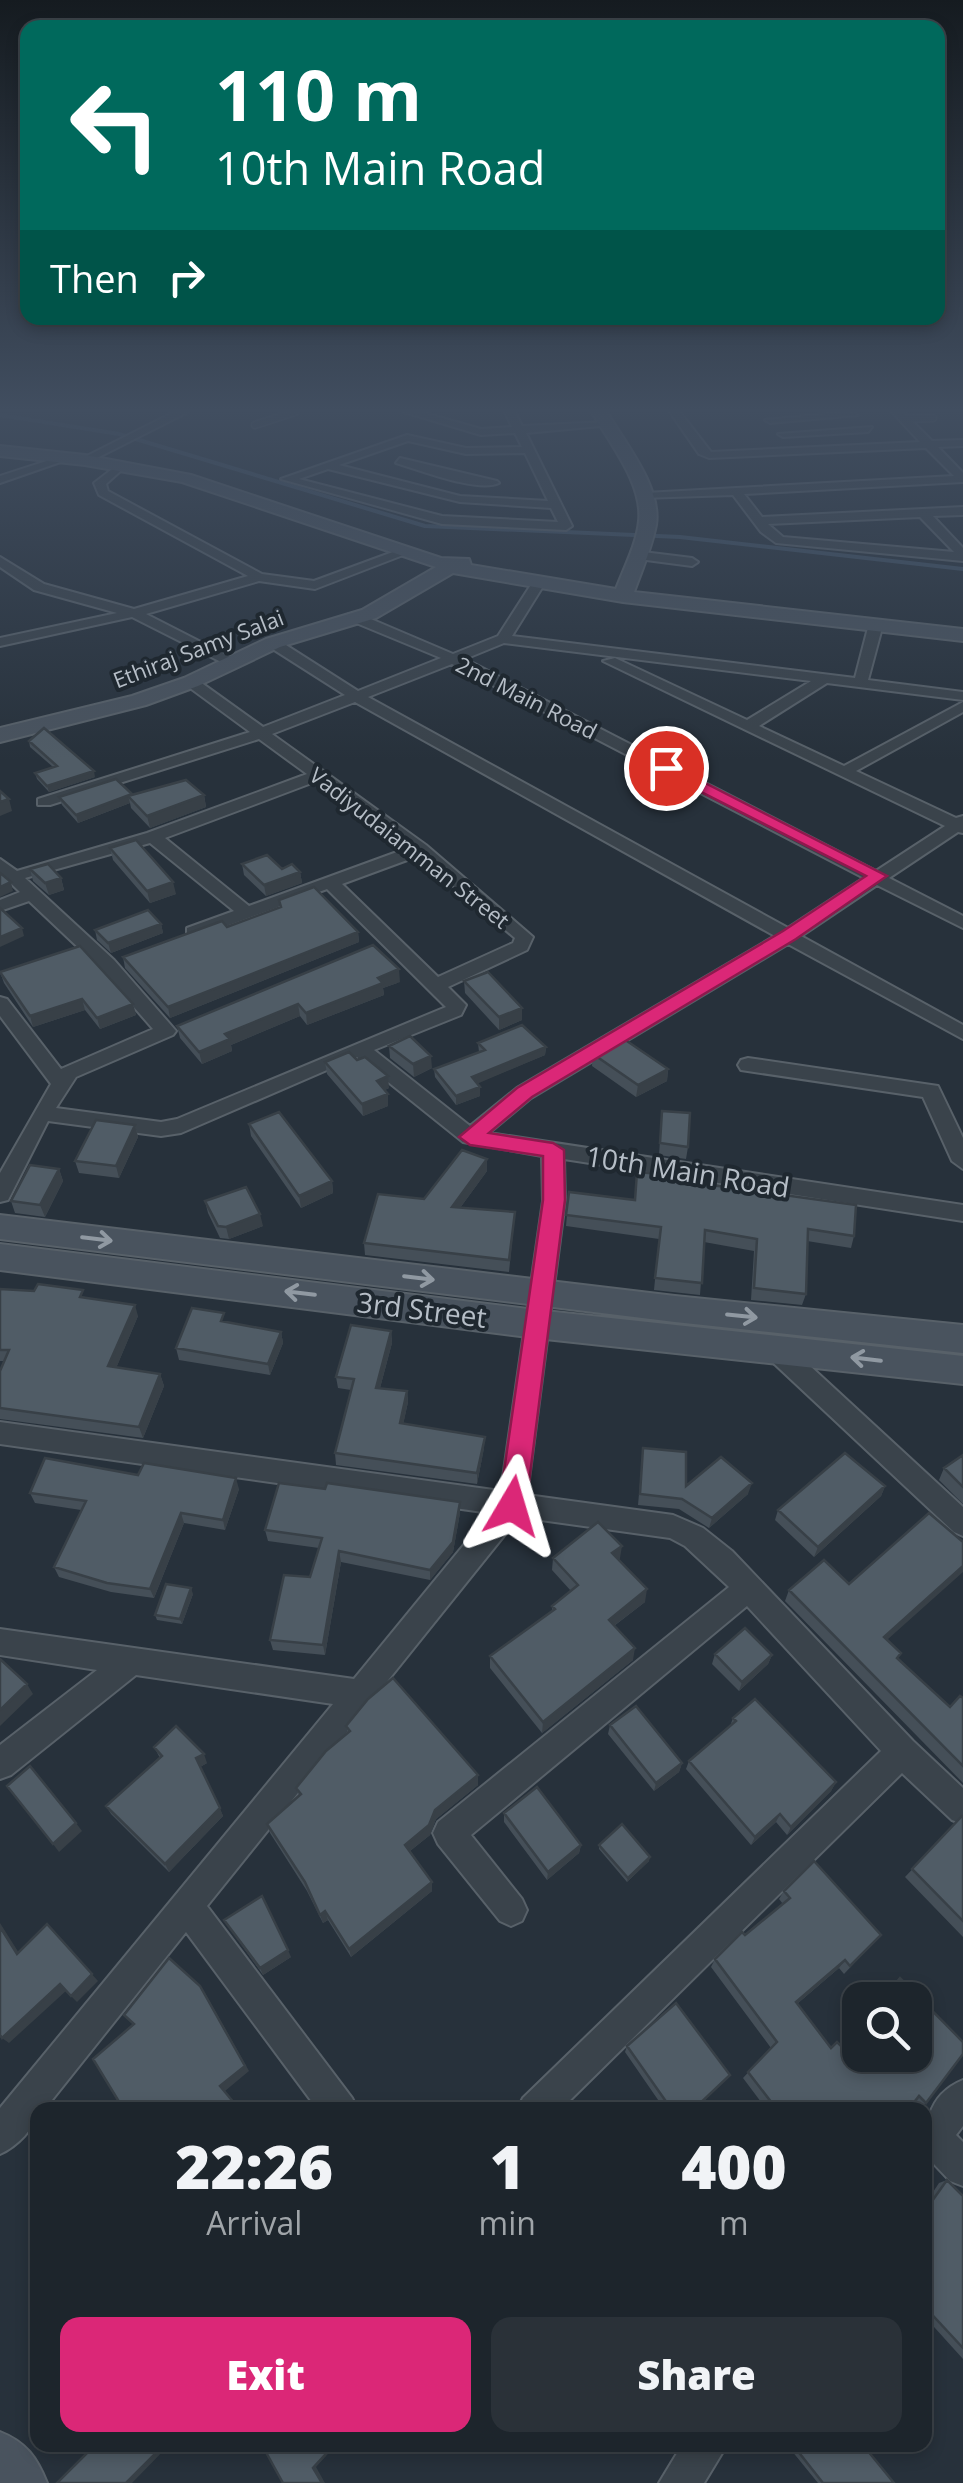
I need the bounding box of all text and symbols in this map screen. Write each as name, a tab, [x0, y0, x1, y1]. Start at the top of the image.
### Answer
text: 110 m	[215, 46, 422, 142]
icon: left	[50, 60, 180, 190]
text: 10th Main Road	[215, 137, 545, 198]
icon: right	[159, 250, 214, 305]
text: Then	[50, 252, 139, 304]
street label: Ethiraj Samy Salai	[108, 602, 288, 694]
street label: 2nd Main Road	[451, 649, 603, 745]
pin	[624, 726, 709, 811]
icon: arrive	[639, 741, 694, 796]
street label: Vadiyudaiamman Street	[304, 759, 516, 935]
street label: 10th Main Road	[584, 1136, 792, 1206]
one-way arrow	[80, 1230, 112, 1249]
one-way arrow	[403, 1269, 435, 1287]
street label: 3rd Street	[355, 1282, 489, 1336]
one-way arrow	[284, 1284, 317, 1302]
one-way arrow	[725, 1307, 758, 1326]
one-way arrow	[851, 1349, 883, 1367]
position arrow	[460, 1454, 564, 1558]
map controls	[842, 1982, 932, 2072]
button: search	[842, 1982, 932, 2072]
text: 22:26	[175, 2125, 333, 2207]
text: 1	[490, 2125, 525, 2207]
text: 400	[681, 2125, 787, 2207]
text: Arrival	[206, 2201, 302, 2244]
text: min	[479, 2201, 536, 2244]
text: m	[719, 2201, 749, 2244]
button: Exit	[60, 2317, 471, 2432]
button: Share	[491, 2317, 902, 2432]

